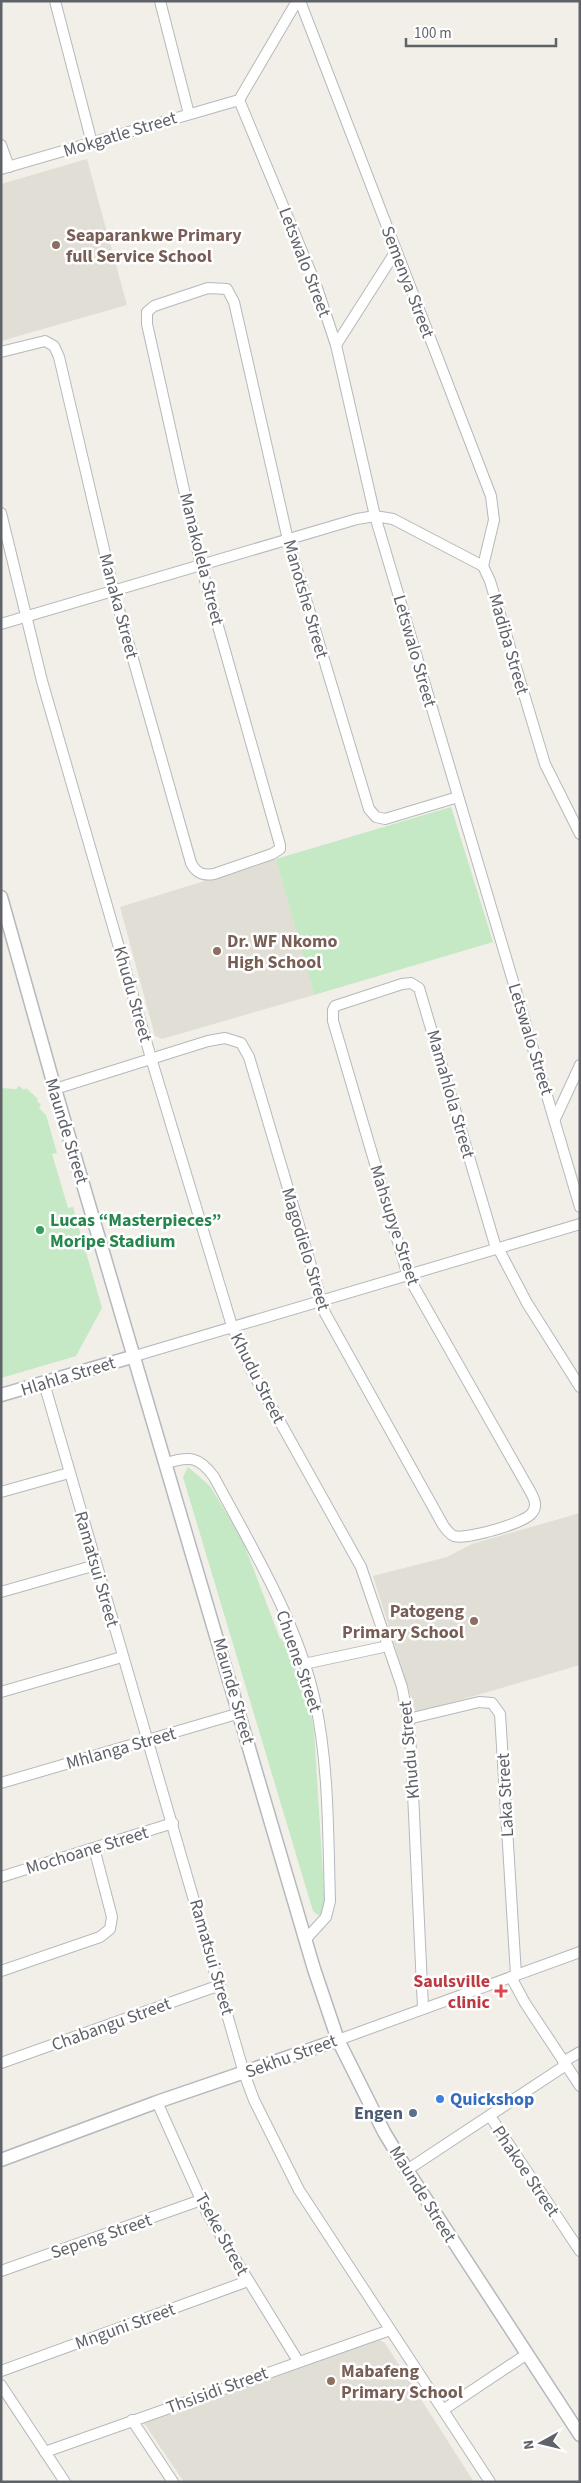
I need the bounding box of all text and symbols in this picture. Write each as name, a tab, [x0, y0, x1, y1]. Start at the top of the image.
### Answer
scale bar	[406, 15, 556, 47]
text: 100 m	[414, 23, 452, 44]
street label: Mokgatle Street	[60, 105, 180, 164]
street label: Letswalo Street	[272, 204, 337, 321]
place label: Seaparankwe Primary full Service School	[66, 223, 242, 269]
street label: Semenya Street	[375, 223, 440, 342]
marker: Seaparankwe Primary full Service School	[50, 239, 62, 251]
street label: Manakolela Street	[173, 490, 230, 628]
street label: Manotshe Street	[277, 537, 334, 661]
street label: Manaka Street	[93, 551, 145, 661]
street label: Madiba Street	[482, 591, 535, 698]
street label: Letswalo Street	[387, 592, 442, 710]
place label: Dr. WF Nkomo High School	[227, 929, 337, 975]
street label: Khudu Street	[107, 943, 158, 1045]
marker: Dr. WF Nkomo High School	[211, 945, 223, 957]
street label: Letswalo Street	[502, 980, 559, 1098]
street label: Mamahlola Street	[420, 1027, 481, 1161]
street label: Maunde Street	[39, 1075, 94, 1187]
street label: Mahsupye Street	[363, 1162, 426, 1289]
street label: Magodielo Street	[275, 1185, 336, 1314]
place label: Lucas “Masterpieces” Moripe Stadium	[50, 1208, 221, 1254]
marker: Lucas “Masterpieces” Moripe Stadium	[34, 1224, 46, 1236]
street label: Khudu Street	[224, 1329, 291, 1428]
street label: Hlahla Street	[18, 1350, 118, 1403]
street label: Ramatsui Street	[68, 1508, 125, 1630]
place label: Patogeng Primary School	[342, 1599, 464, 1645]
street label: Chuene Street	[269, 1607, 328, 1715]
marker: Patogeng Primary School	[468, 1615, 480, 1627]
street label: Maunde Street	[206, 1635, 261, 1747]
street label: Khudu Street	[393, 1700, 426, 1800]
street label: Mhlanga Street	[63, 1721, 179, 1776]
street label: Laka Street	[491, 1752, 520, 1838]
street label: Mochoane Street	[23, 1820, 151, 1881]
street label: Ramatsui Street	[183, 1896, 240, 2018]
place label: Saulsville clinic	[413, 1969, 491, 2015]
marker: Saulsville clinic	[494, 1984, 508, 1998]
street label: Chabangu Street	[48, 1991, 174, 2058]
street label: Sekhu Street	[242, 2028, 340, 2085]
place label: Quickshop	[450, 2087, 534, 2112]
marker: Quickshop	[434, 2093, 446, 2105]
place label: Engen	[354, 2101, 403, 2126]
marker: Engen	[407, 2107, 419, 2119]
street label: Phakoe Street	[486, 2121, 565, 2222]
street label: Maunde Street	[383, 2141, 462, 2247]
street label: Tseke Street	[189, 2188, 255, 2280]
street label: Sepeng Street	[47, 2208, 155, 2265]
street label: Mnguni Street	[72, 2297, 179, 2356]
place label: Mabafeng Primary School	[341, 2359, 463, 2405]
street label: Thsisidi Street	[163, 2361, 271, 2420]
marker: Mabafeng Primary School	[325, 2375, 337, 2387]
north arrow	[516, 2418, 566, 2468]
text: N	[519, 2439, 540, 2451]

